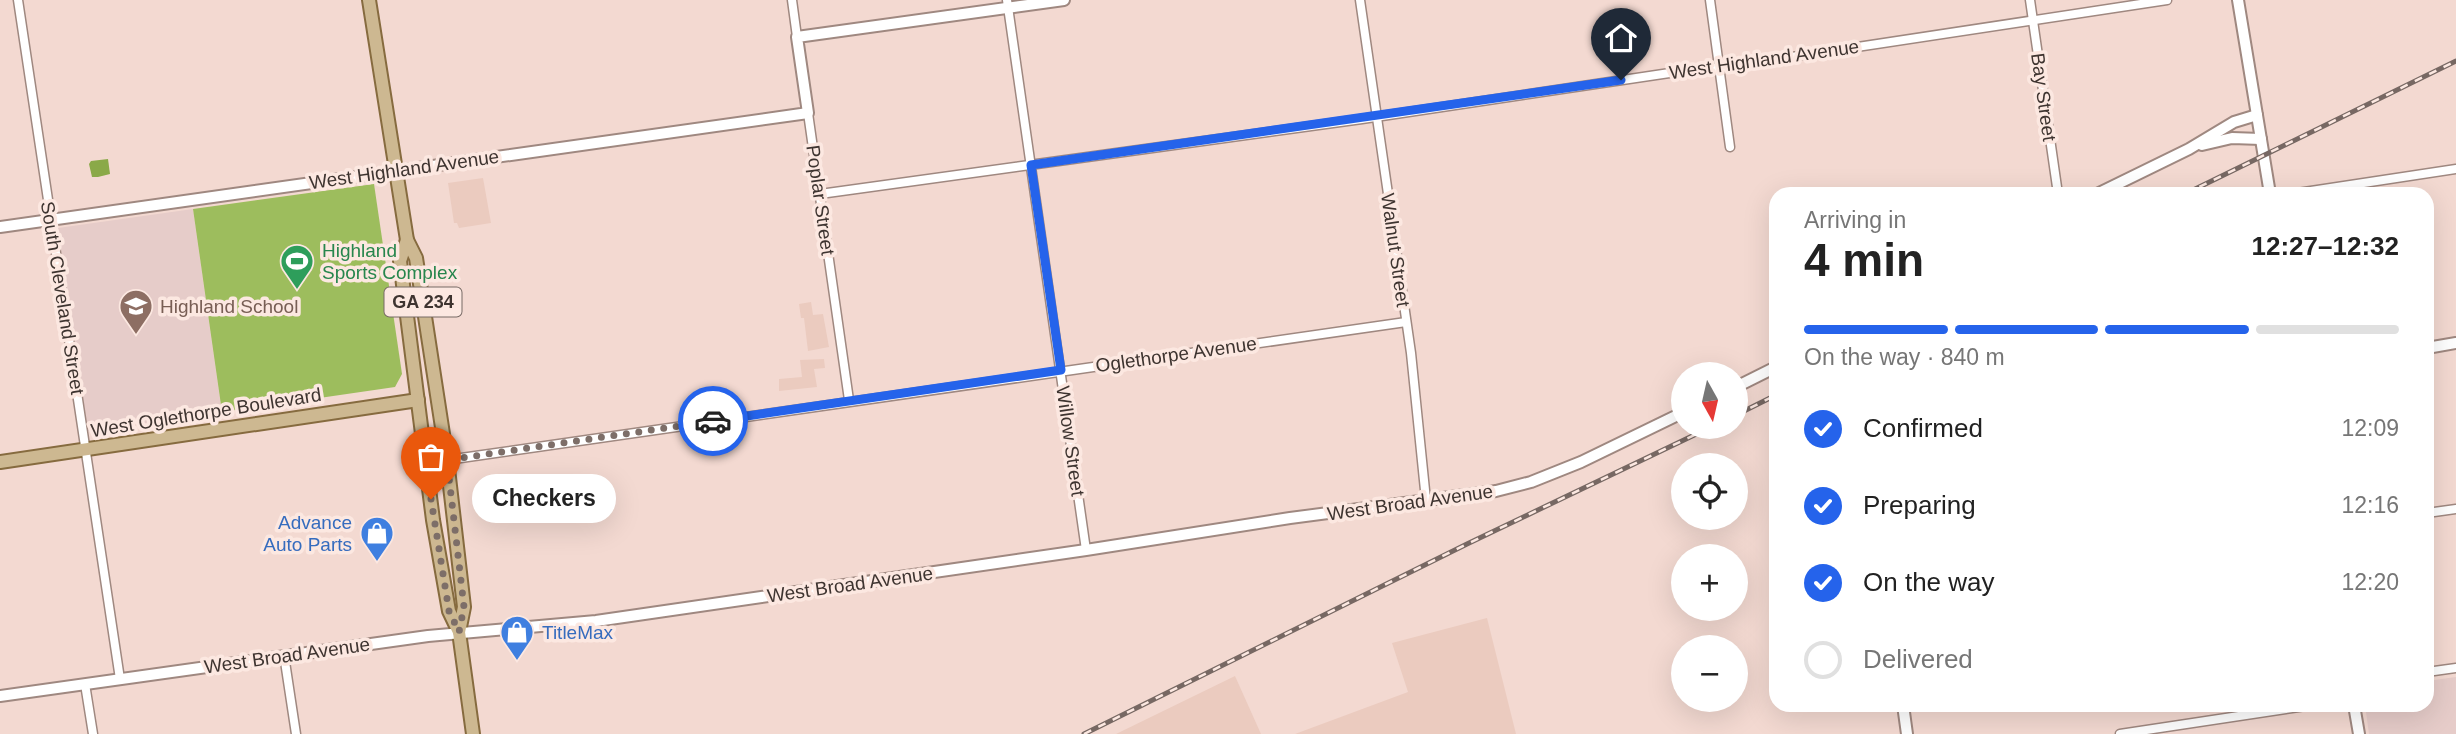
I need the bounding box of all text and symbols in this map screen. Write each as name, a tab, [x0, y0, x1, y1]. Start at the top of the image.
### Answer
pin	[1591, 8, 1651, 80]
icon: home	[1602, 19, 1640, 57]
street label: West Highland Avenue	[1668, 36, 1860, 83]
street label: Bay Street	[2027, 52, 2060, 143]
street label: Poplar Street	[802, 144, 839, 257]
street label: West Highland Avenue	[308, 146, 500, 193]
street label: Walnut Street	[1377, 192, 1414, 309]
street label: South Cleveland Street	[37, 200, 88, 397]
text: Arriving in	[1804, 207, 1906, 233]
text: 12:27–12:32	[2252, 231, 2399, 261]
text: 4 min	[1804, 234, 1924, 286]
place label: Highland Sports Complex	[322, 240, 458, 283]
sports icon: Highland Sports Complex	[278, 242, 316, 291]
school or university icon: Highland School	[117, 287, 155, 336]
road number: GA 234	[384, 288, 462, 316]
place label: Highland School	[160, 296, 298, 317]
street label: Oglethorpe Avenue	[1094, 333, 1258, 376]
text: On the way · 840 m	[1804, 344, 2005, 370]
north arrow	[1671, 362, 1748, 439]
map controls	[1671, 362, 1748, 712]
street label: West Oglethorpe Boulevard	[89, 384, 323, 441]
street label: Willow Street	[1052, 385, 1089, 498]
courier	[678, 386, 748, 456]
icon: car	[694, 402, 732, 440]
icon: check	[1804, 410, 1842, 448]
text: Confirmed	[1863, 413, 1983, 443]
text: 12:09	[2341, 415, 2399, 441]
pin	[401, 427, 461, 499]
icon: bag	[412, 438, 450, 476]
button: locate	[1671, 453, 1748, 530]
callout: Checkers	[473, 475, 616, 524]
street label: West Broad Avenue	[1326, 480, 1494, 525]
text: Checkers	[492, 485, 596, 511]
icon: check	[1804, 487, 1842, 525]
text: Preparing	[1863, 490, 1976, 520]
text: 12:16	[2341, 492, 2399, 518]
place label: Advance Auto Parts	[263, 512, 352, 555]
shop icon: Advance Auto Parts	[358, 514, 396, 563]
button: +	[1671, 544, 1748, 621]
street label: West Broad Avenue	[766, 562, 934, 607]
icon: check	[1804, 564, 1842, 602]
text: On the way	[1863, 567, 1995, 597]
text: 12:20	[2341, 569, 2399, 595]
shop icon: TitleMax	[498, 613, 536, 662]
place label: TitleMax	[542, 622, 614, 643]
street label: West Broad Avenue	[203, 633, 371, 678]
button: −	[1671, 635, 1748, 712]
text: Delivered	[1863, 644, 1973, 674]

